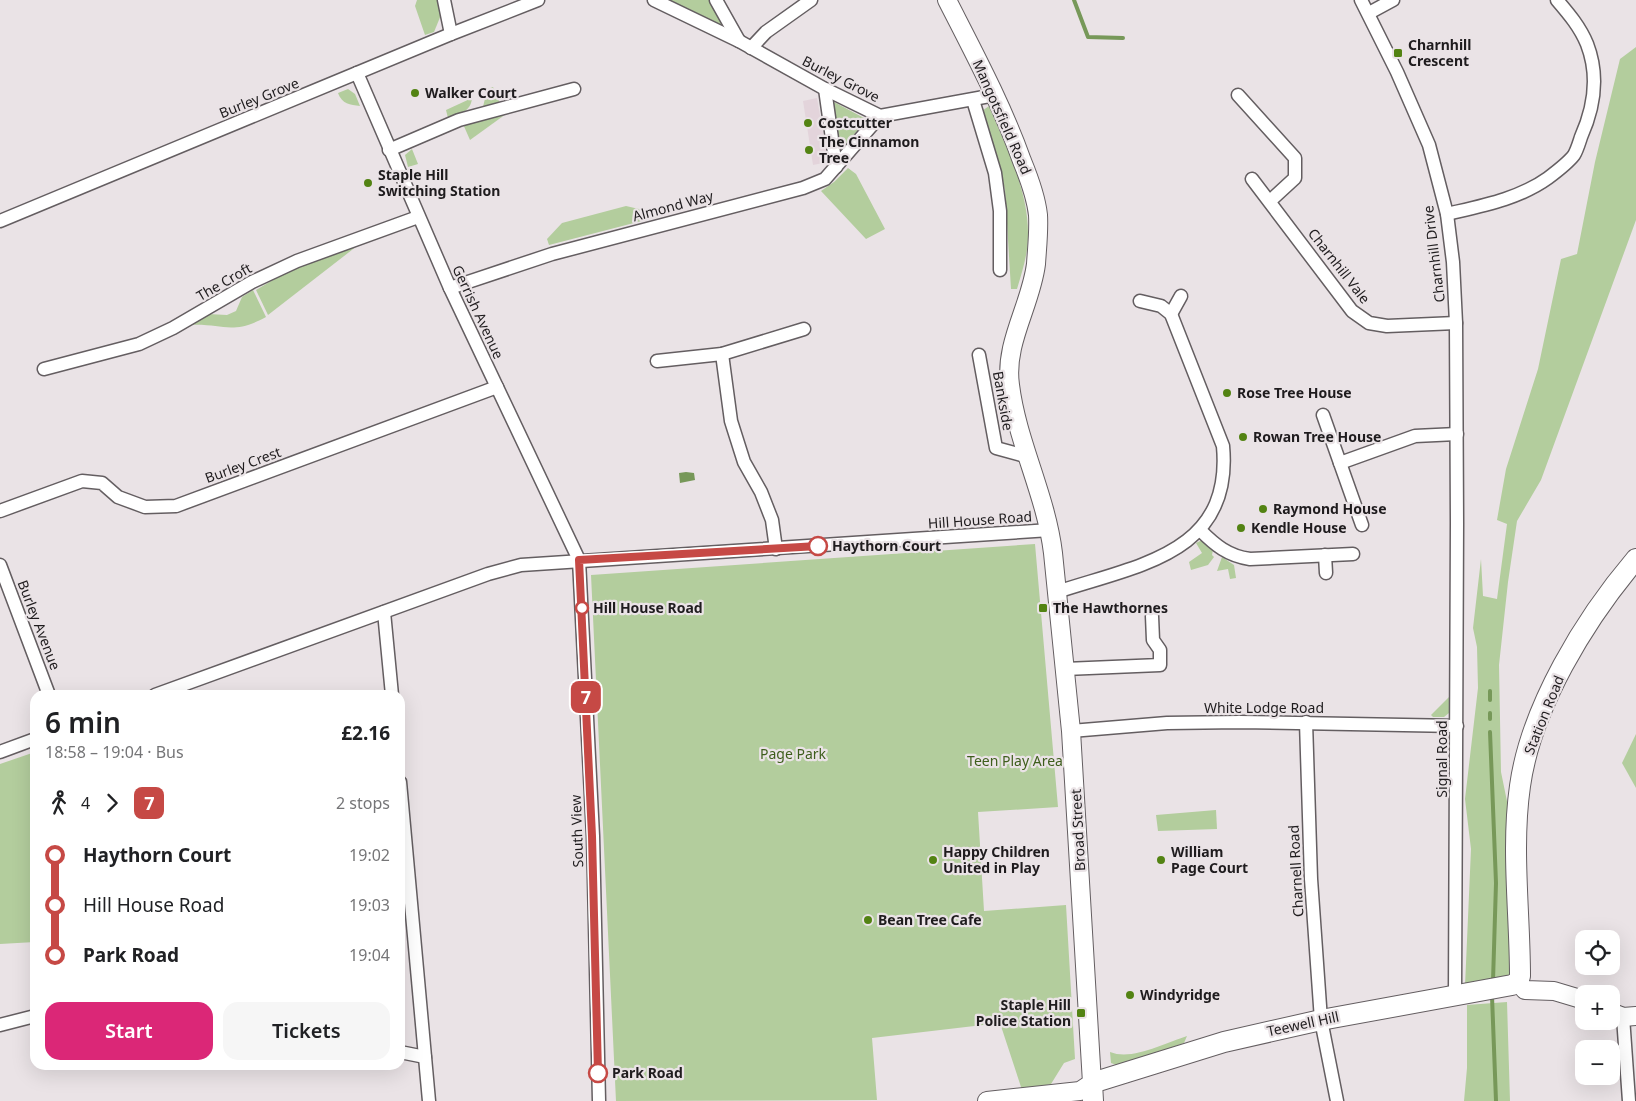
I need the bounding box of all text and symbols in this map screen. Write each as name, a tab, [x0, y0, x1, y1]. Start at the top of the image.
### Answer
place label: Charnhill Crescent	[1408, 35, 1471, 70]
marker: Charnhill Crescent	[1392, 47, 1404, 59]
street label: Burley Grove	[799, 51, 883, 106]
street label: Mangotsfield Road	[969, 56, 1036, 177]
street label: Burley Grove	[216, 73, 302, 122]
place label: Walker Court	[425, 83, 517, 102]
marker: Walker Court	[409, 87, 421, 99]
place label: Costcutter	[818, 113, 893, 132]
marker: Costcutter	[802, 117, 814, 129]
place label: The Cinnamon Tree	[819, 132, 919, 167]
marker: The Cinnamon Tree	[803, 144, 815, 156]
place label: Staple Hill Switching Station	[378, 165, 500, 200]
marker: Staple Hill Switching Station	[362, 177, 374, 189]
street label: Almond Way	[630, 185, 716, 225]
street label: Charnhill Drive	[1418, 204, 1449, 304]
street label: Charnhill Vale	[1304, 224, 1375, 307]
street label: The Croft	[193, 258, 255, 305]
street label: Gerrish Avenue	[448, 262, 509, 362]
street label: Bankside	[989, 370, 1018, 432]
place label: Rose Tree House	[1237, 383, 1352, 402]
marker: Rose Tree House	[1221, 387, 1233, 399]
place label: Rowan Tree House	[1253, 427, 1381, 446]
marker: Rowan Tree House	[1237, 431, 1249, 443]
street label: Burley Crest	[202, 442, 283, 487]
place label: Raymond House	[1273, 499, 1387, 518]
marker: Raymond House	[1257, 503, 1269, 515]
street label: Hill House Road	[927, 506, 1033, 533]
place label: Kendle House	[1251, 518, 1347, 537]
marker: Kendle House	[1235, 522, 1247, 534]
marker: Haythorn Court	[808, 536, 828, 556]
place label: Haythorn Court	[832, 536, 941, 555]
street label: Burley Avenue	[14, 577, 65, 673]
place label: Hill House Road	[593, 598, 703, 617]
place label: The Hawthornes	[1053, 598, 1168, 617]
marker: Hill House Road	[575, 601, 589, 615]
marker: The Hawthornes	[1037, 602, 1049, 614]
street label: Station Road	[1519, 672, 1568, 757]
line badge: 7	[570, 681, 602, 713]
text: 7	[581, 685, 591, 709]
street label: White Lodge Road	[1204, 698, 1324, 717]
text: 6 min	[45, 703, 121, 741]
text: £2.16	[341, 720, 390, 746]
street label: Signal Road	[1432, 720, 1451, 798]
text: 18:58 – 19:04 · Bus	[45, 741, 184, 763]
park label: Page Park	[760, 744, 827, 763]
park label: Teen Play Area	[967, 751, 1063, 770]
street label: Broad Street	[1066, 788, 1089, 872]
icon: walk	[45, 789, 73, 817]
icon: forward	[98, 789, 126, 817]
text: 7	[144, 791, 154, 815]
text: 4	[81, 792, 90, 814]
text: 2 stops	[336, 792, 390, 814]
street label: South View	[566, 794, 587, 868]
street label: Charnell Road	[1284, 824, 1307, 918]
text: Haythorn Court	[83, 842, 231, 868]
place label: Happy Children United in Play	[943, 842, 1050, 877]
place label: William Page Court	[1171, 842, 1248, 877]
text: 19:02	[349, 844, 390, 866]
marker: Happy Children United in Play	[927, 854, 939, 866]
marker: William Page Court	[1155, 854, 1167, 866]
text: Hill House Road	[83, 892, 224, 918]
text: 19:03	[349, 894, 390, 916]
place label: Bean Tree Cafe	[878, 910, 982, 929]
marker: Bean Tree Cafe	[862, 914, 874, 926]
map controls	[1575, 930, 1620, 1085]
button: locate	[1575, 930, 1620, 975]
text: Park Road	[83, 942, 179, 968]
text: 19:04	[349, 944, 390, 966]
place label: Windyridge	[1140, 985, 1220, 1004]
button: +	[1575, 985, 1620, 1030]
marker: Windyridge	[1124, 989, 1136, 1001]
place label: Staple Hill Police Station	[976, 995, 1071, 1030]
button: Start	[45, 1002, 213, 1060]
button: Tickets	[223, 1002, 390, 1060]
marker: Staple Hill Police Station	[1075, 1007, 1087, 1019]
street label: Teewell Hill	[1265, 1007, 1341, 1040]
button: −	[1575, 1040, 1620, 1085]
marker: Park Road	[588, 1063, 608, 1083]
place label: Park Road	[612, 1063, 683, 1082]

